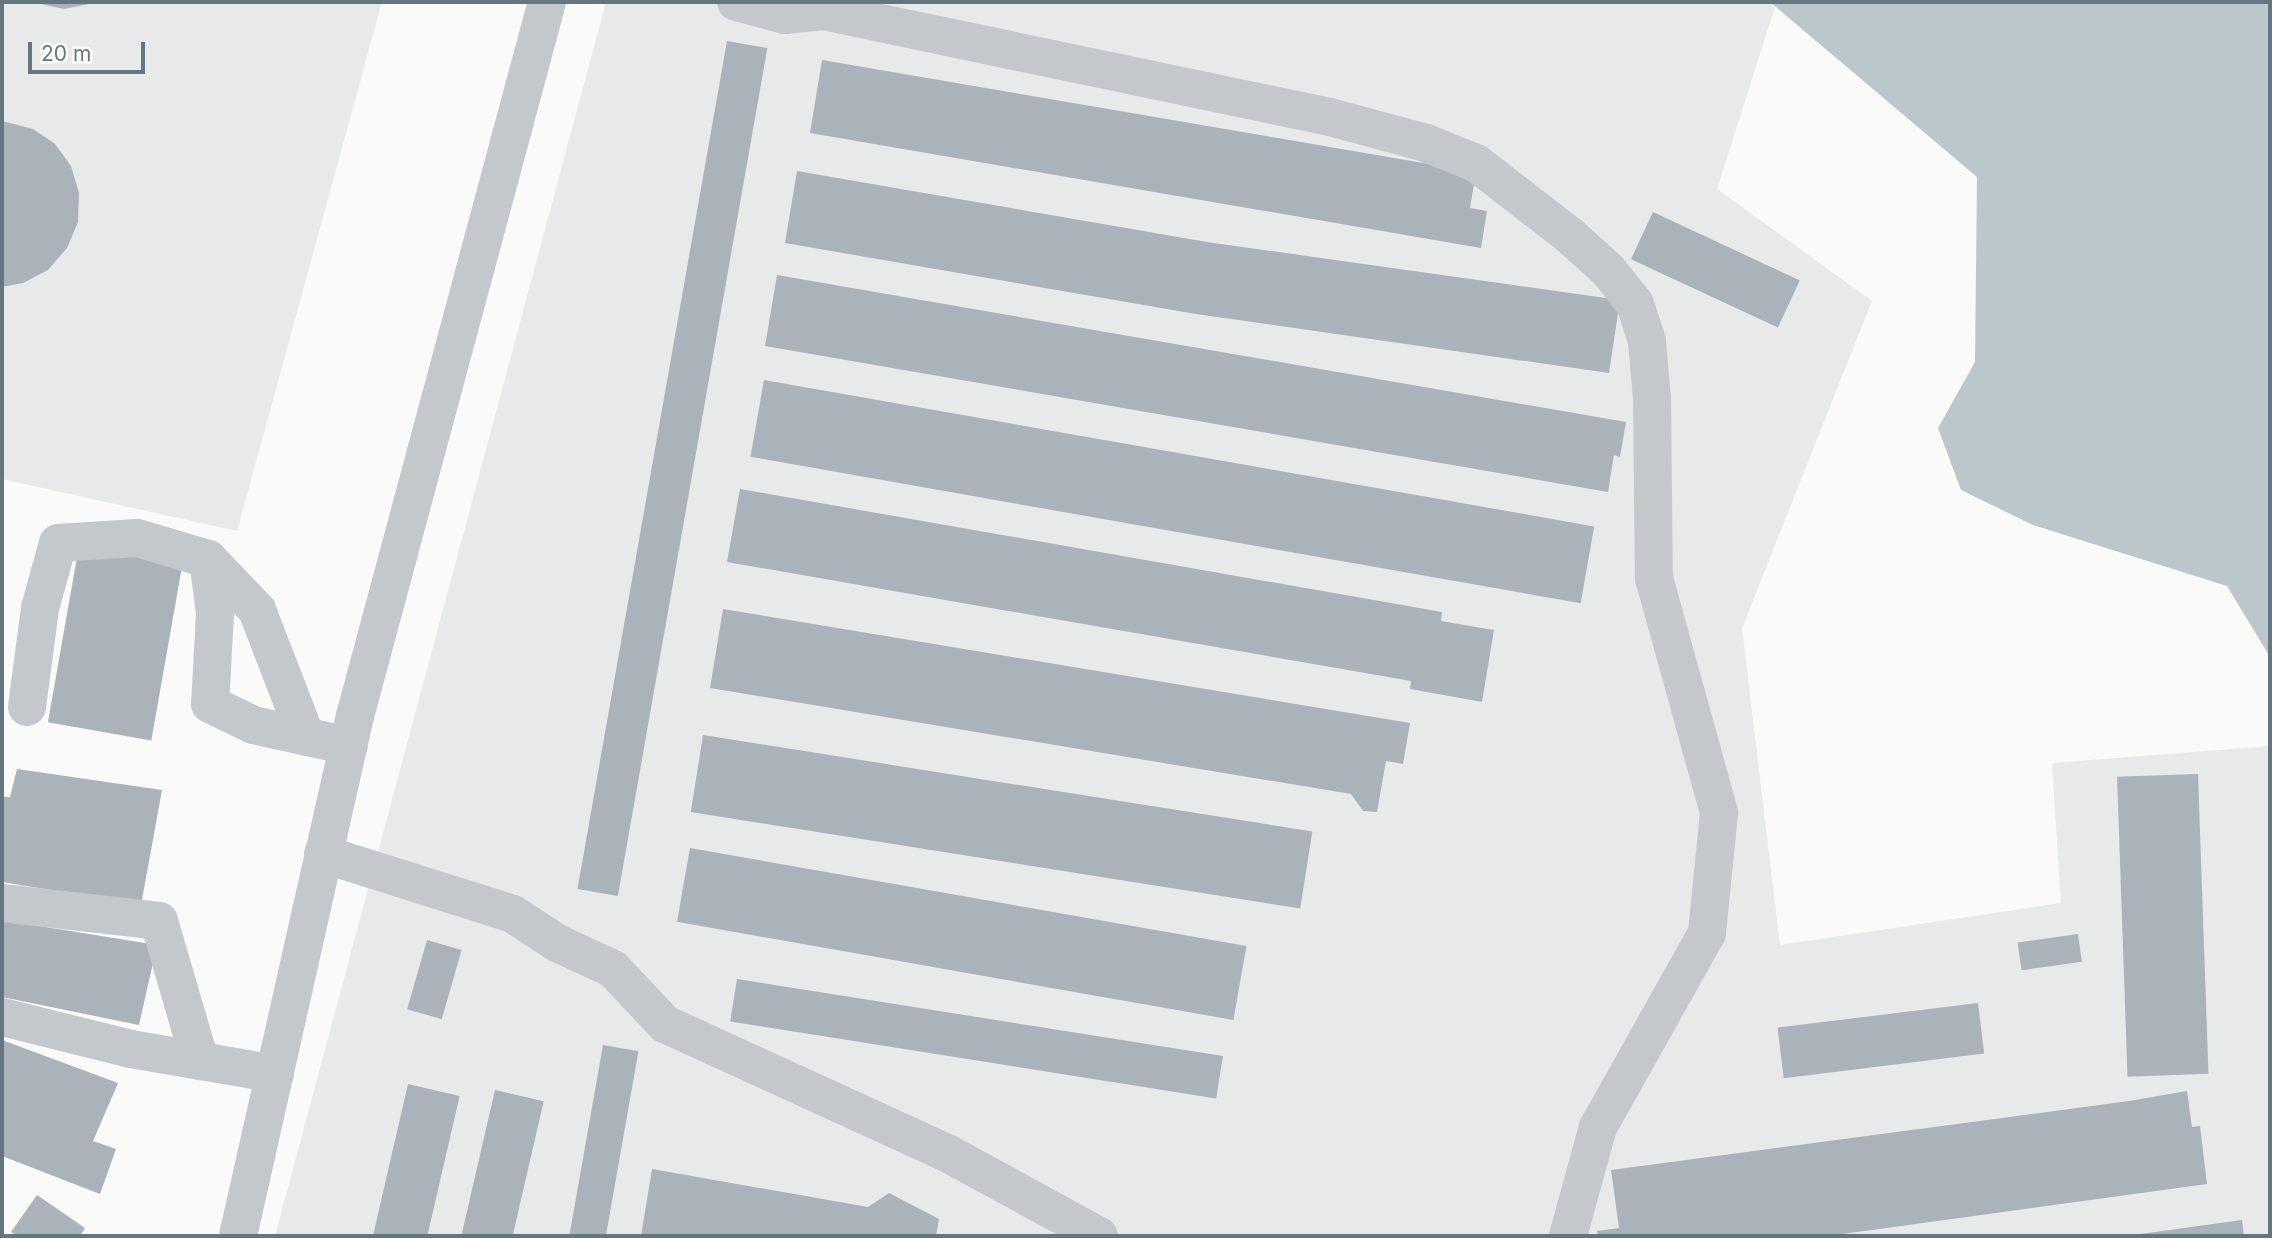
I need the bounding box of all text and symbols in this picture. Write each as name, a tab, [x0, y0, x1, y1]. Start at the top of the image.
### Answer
scale bar	[32, 28, 149, 72]
text: 20 m	[41, 41, 91, 66]

